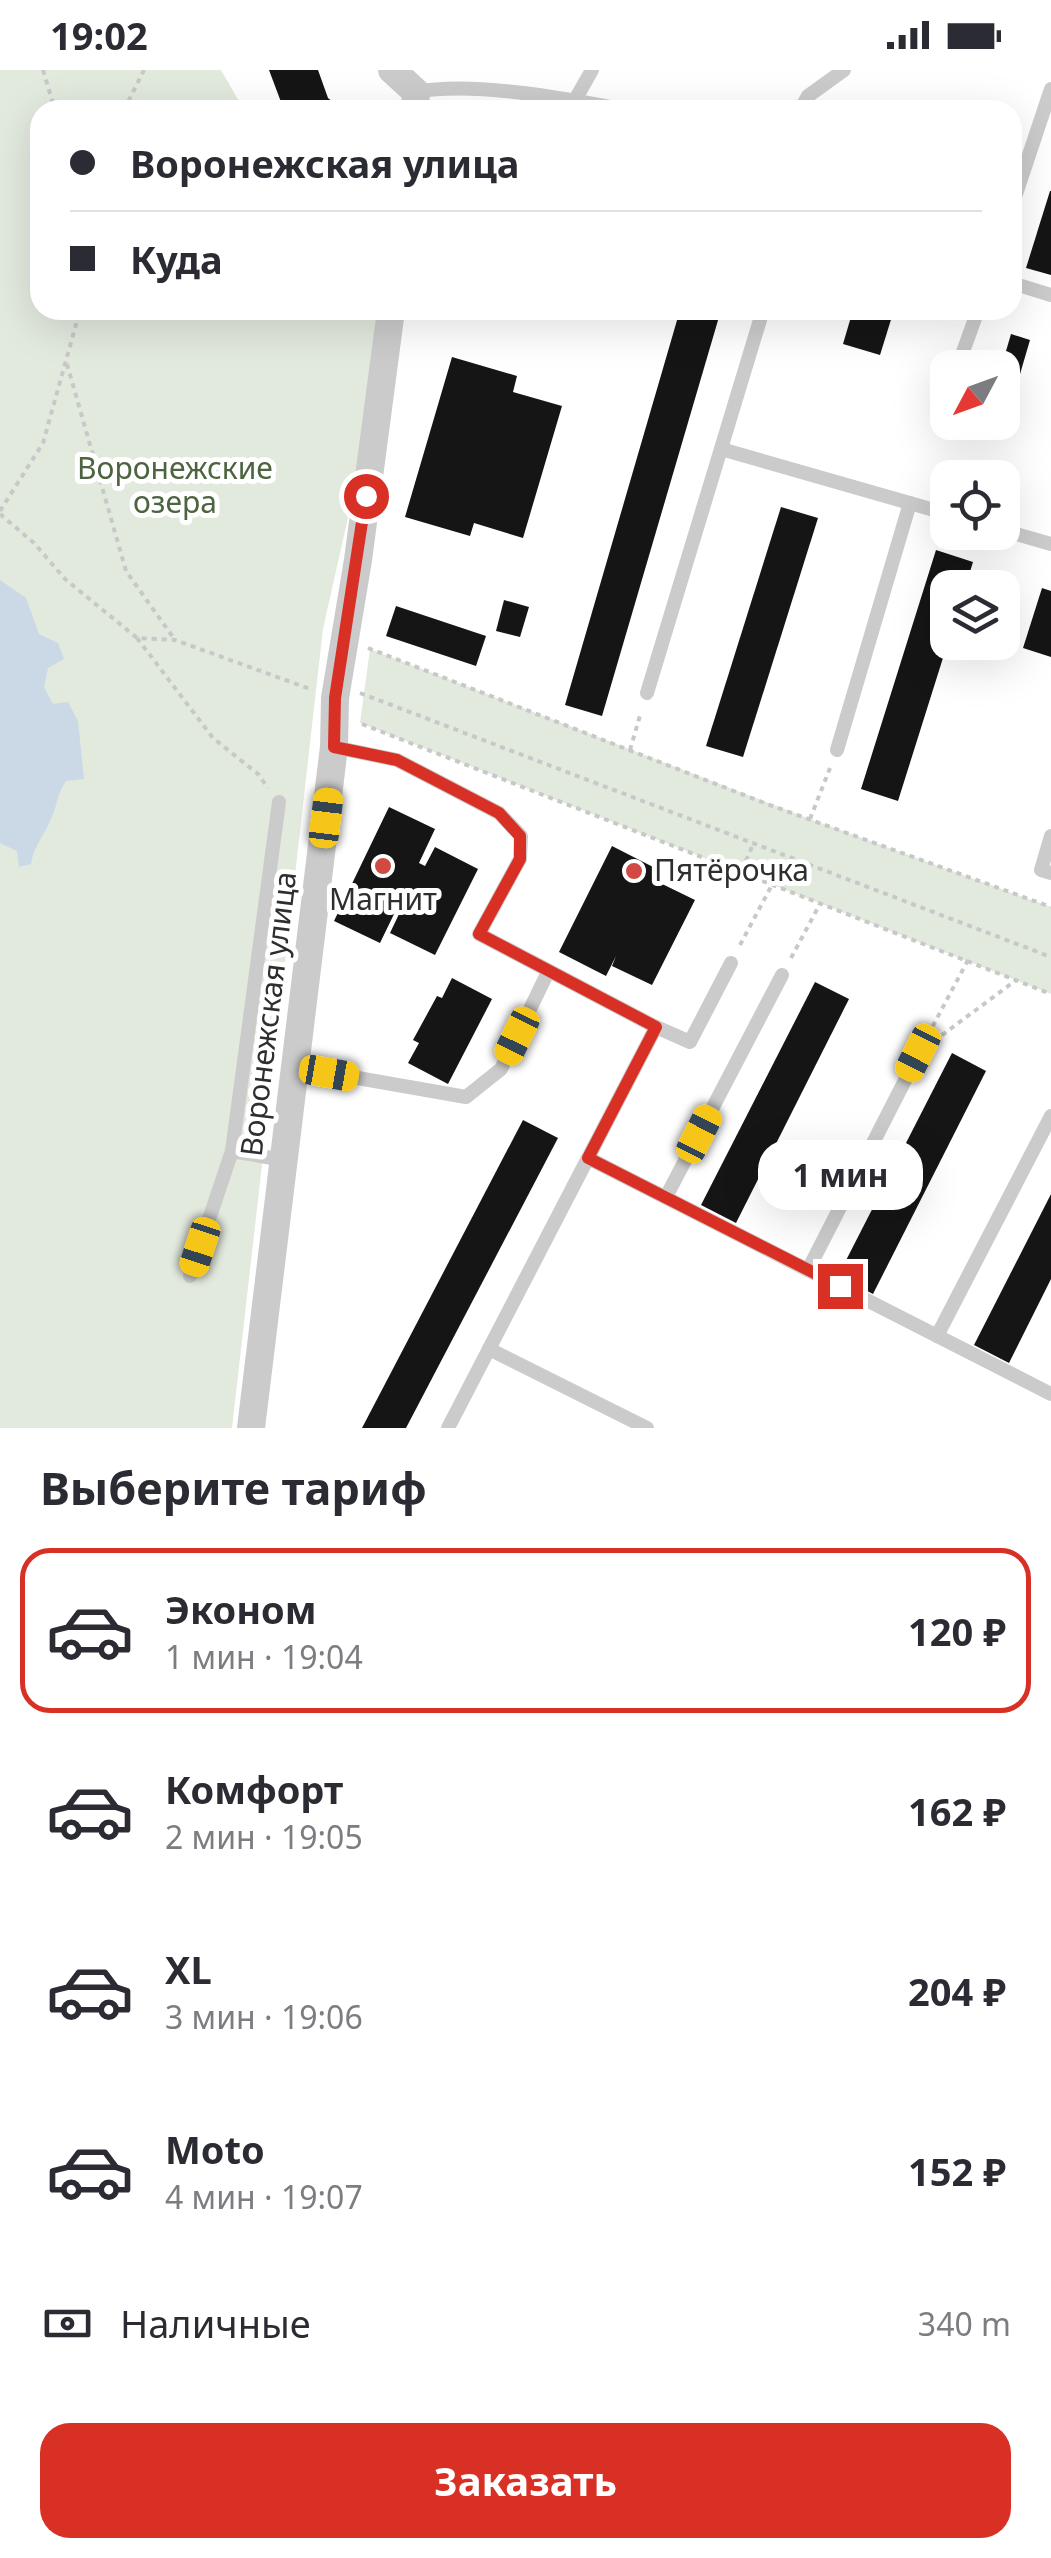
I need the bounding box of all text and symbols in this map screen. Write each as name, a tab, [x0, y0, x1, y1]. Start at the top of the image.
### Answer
text: 19:02	[50, 9, 148, 61]
text: Воронежская улица	[130, 137, 520, 189]
text: Куда	[130, 233, 223, 285]
north arrow	[930, 350, 1020, 440]
map controls	[930, 350, 1020, 660]
park label: Воронежские озера	[77, 447, 273, 522]
button: locate	[930, 460, 1020, 550]
route start	[344, 474, 389, 519]
button: layers	[930, 570, 1020, 660]
car	[307, 786, 345, 850]
place label: Пятёрочка	[654, 849, 809, 890]
marker: Магнит	[372, 855, 394, 877]
marker: Пятёрочка	[623, 860, 645, 882]
street label: Воронежская улица	[230, 869, 305, 1159]
place label: Магнит	[329, 878, 437, 919]
car	[490, 1002, 544, 1070]
car	[891, 1019, 945, 1087]
car	[297, 1053, 361, 1093]
car	[672, 1100, 726, 1168]
callout: 1 мин	[758, 1141, 922, 1211]
text: 1 мин	[793, 1153, 888, 1196]
car	[176, 1214, 224, 1280]
route end	[818, 1264, 863, 1309]
text: Выберите тариф	[40, 1457, 427, 1518]
text: Эконом	[165, 1583, 317, 1635]
icon: car	[45, 1586, 135, 1676]
text: 120 ₽	[908, 1605, 1006, 1657]
text: 1 мин · 19:04	[165, 1635, 363, 1678]
text: Комфорт	[165, 1763, 343, 1815]
icon: car	[45, 1766, 135, 1856]
text: 162 ₽	[908, 1785, 1006, 1837]
text: 2 мин · 19:05	[165, 1815, 363, 1858]
text: XL	[165, 1943, 212, 1995]
icon: car	[45, 1946, 135, 2036]
text: 204 ₽	[908, 1965, 1006, 2017]
text: 3 мин · 19:06	[165, 1995, 363, 2038]
text: Moto	[165, 2123, 265, 2175]
icon: car	[45, 2126, 135, 2216]
text: 152 ₽	[908, 2145, 1006, 2197]
text: 4 мин · 19:07	[165, 2175, 363, 2218]
icon: cash	[40, 2296, 95, 2351]
text: Наличные	[120, 2297, 311, 2349]
text: 340 m	[918, 2302, 1011, 2345]
button: Заказать	[40, 2423, 1011, 2538]

